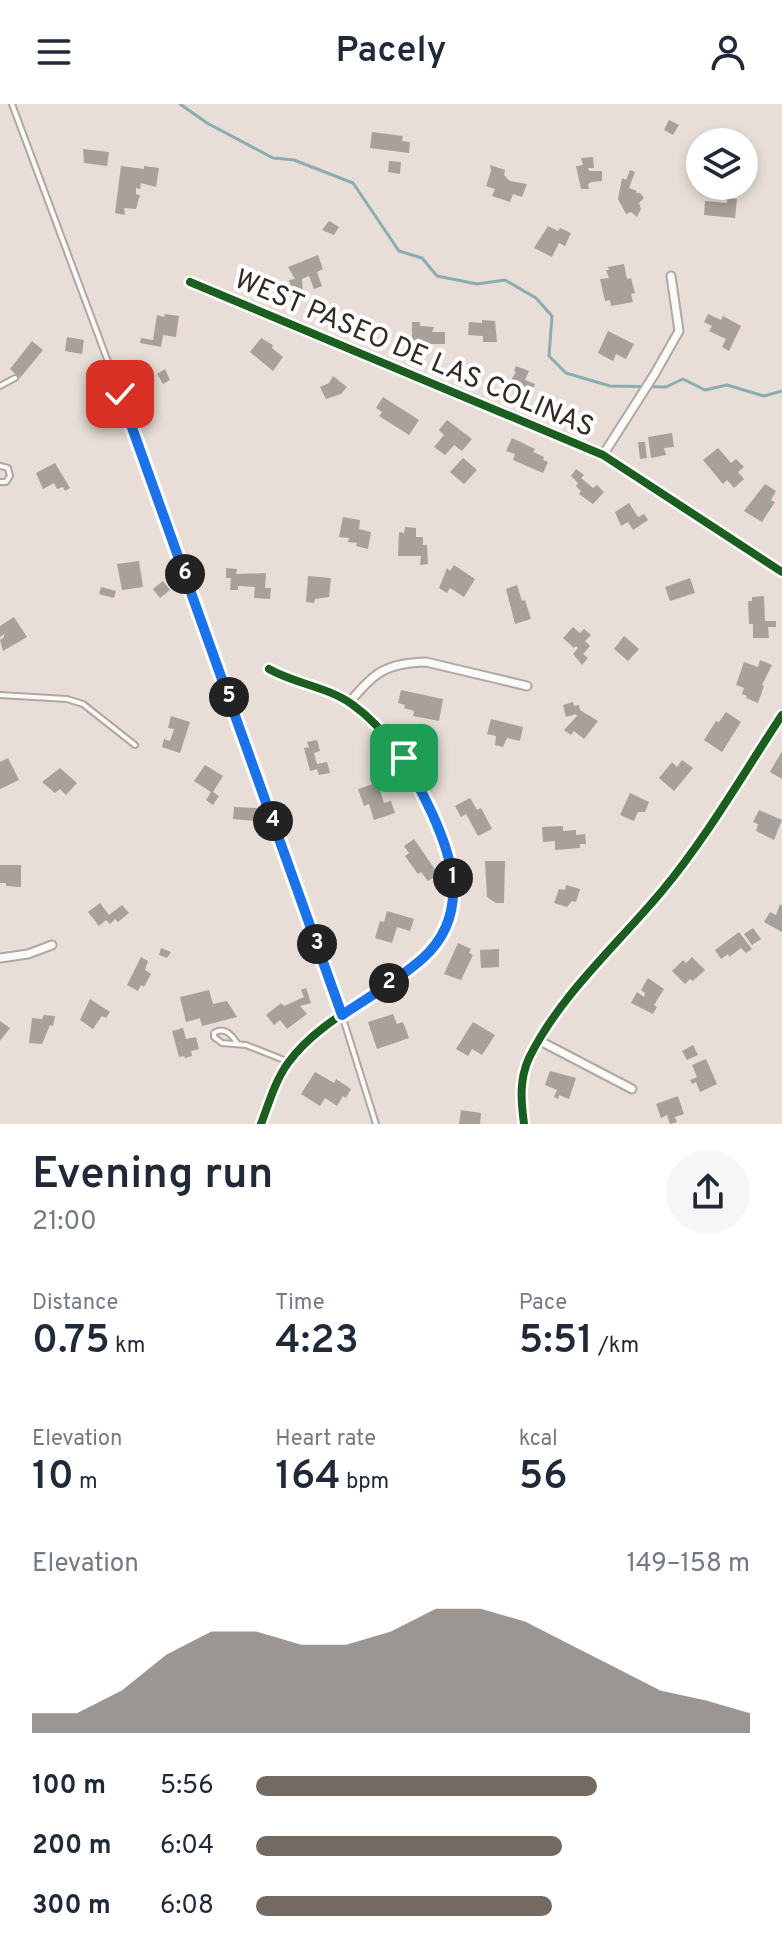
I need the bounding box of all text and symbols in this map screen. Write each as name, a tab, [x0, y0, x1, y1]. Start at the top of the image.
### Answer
text: Pacely	[335, 29, 447, 75]
icon: menu	[32, 30, 76, 74]
icon: person	[706, 30, 750, 74]
map controls	[686, 128, 758, 200]
button: layers	[686, 128, 758, 200]
street label: WEST PASEO DE LAS COLINAS	[229, 263, 599, 447]
pin	[86, 360, 154, 428]
icon: check	[98, 372, 142, 416]
pin: 6	[165, 554, 205, 594]
text: 6	[178, 560, 192, 587]
pin: 5	[209, 677, 249, 717]
text: 5	[222, 683, 236, 710]
pin	[370, 724, 438, 792]
icon: arrive	[382, 736, 426, 780]
pin: 4	[253, 801, 293, 841]
text: 4	[266, 807, 280, 834]
pin: 1	[433, 858, 473, 898]
text: 1	[449, 864, 457, 891]
pin: 3	[297, 924, 337, 964]
text: 3	[310, 930, 324, 957]
pin: 2	[369, 963, 409, 1003]
text: 2	[382, 969, 396, 996]
text: Evening run	[32, 1148, 273, 1204]
button: share	[666, 1150, 750, 1234]
text: 21:00	[32, 1206, 97, 1239]
text: Distance	[32, 1290, 118, 1317]
text: Time	[275, 1290, 325, 1317]
text: Pace	[519, 1290, 567, 1317]
text: 0.75	[32, 1317, 110, 1367]
text: 4:23	[275, 1317, 359, 1367]
text: 5:51	[519, 1317, 593, 1367]
text: km	[110, 1333, 145, 1360]
text: /km	[593, 1333, 639, 1360]
text: Elevation	[32, 1426, 122, 1453]
text: Heart rate	[275, 1426, 376, 1453]
text: kcal	[519, 1426, 558, 1453]
text: 10	[32, 1453, 74, 1503]
text: 164	[275, 1453, 341, 1503]
text: 56	[519, 1453, 568, 1503]
text: m	[74, 1469, 98, 1496]
text: bpm	[341, 1469, 389, 1496]
text: Elevation	[32, 1548, 139, 1581]
text: 149–158 m	[626, 1548, 750, 1581]
text: 100 m	[32, 1770, 106, 1803]
text: 5:56	[160, 1770, 214, 1803]
text: 200 m	[32, 1830, 111, 1863]
text: 6:04	[160, 1830, 214, 1863]
text: 300 m	[32, 1890, 111, 1923]
text: 6:08	[160, 1890, 214, 1923]

